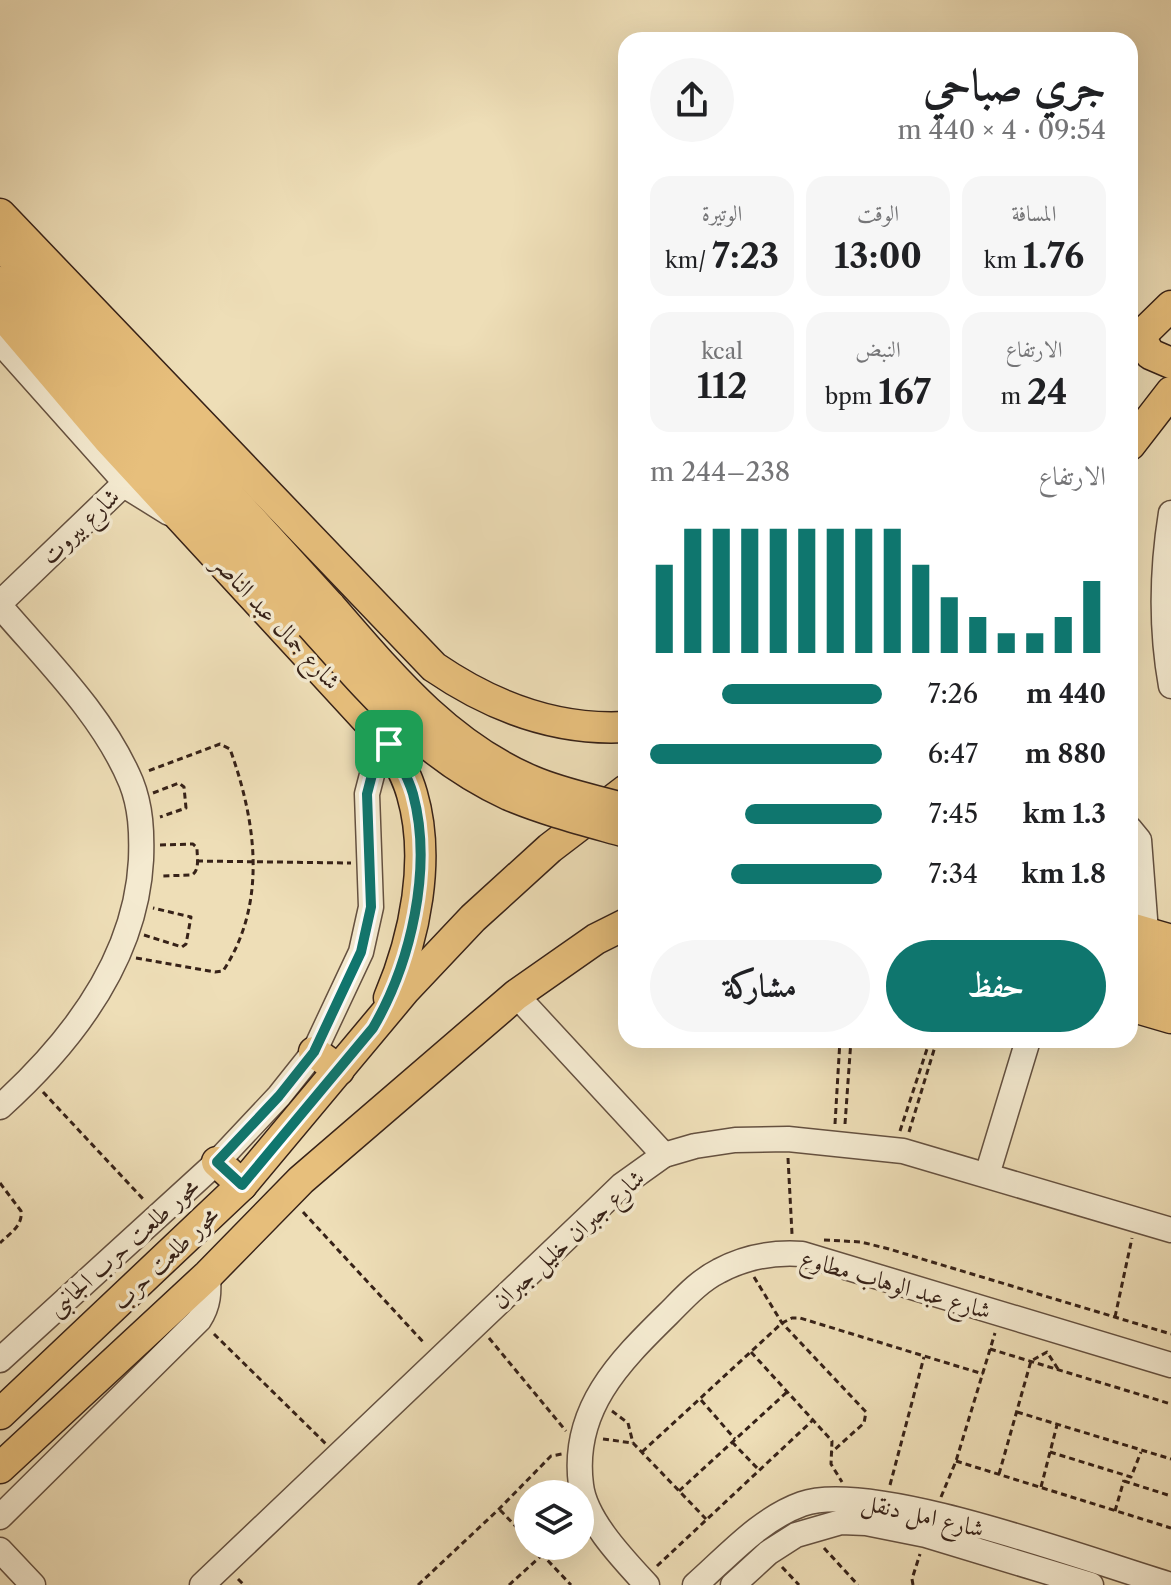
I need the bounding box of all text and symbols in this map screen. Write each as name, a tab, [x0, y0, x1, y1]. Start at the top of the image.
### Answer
text: جري صباحي	[923, 57, 1106, 111]
button: share	[650, 58, 734, 142]
text: 09:54 · 4 × 440 m	[897, 114, 1106, 146]
text: الوتيرة	[702, 200, 742, 227]
text: الوقت	[857, 200, 899, 227]
text: المسافة	[1012, 200, 1056, 227]
text: 7:23	[712, 235, 779, 277]
text: 13:00	[834, 235, 922, 277]
text: 1.76	[1023, 235, 1084, 277]
text: /km	[665, 247, 712, 274]
text: km	[984, 247, 1023, 274]
text: النبض	[855, 336, 901, 363]
text: الارتفاع	[1005, 336, 1063, 363]
text: kcal	[701, 338, 743, 365]
text: 112	[697, 365, 747, 407]
text: 167	[878, 371, 931, 413]
text: 24	[1027, 371, 1067, 413]
text: bpm	[825, 383, 878, 410]
text: m	[1001, 383, 1027, 410]
text: 238–244 m	[650, 456, 790, 488]
text: الارتفاع	[1039, 460, 1106, 492]
street label: شارع بيروت	[35, 482, 129, 575]
street label: شارع جمال عبد الناصر	[201, 546, 347, 700]
text: 7:26	[928, 678, 978, 710]
text: 440 m	[1026, 678, 1106, 710]
pin	[355, 710, 423, 778]
icon: arrive	[367, 722, 411, 766]
text: 6:47	[928, 738, 978, 770]
text: 880 m	[1025, 738, 1106, 770]
text: 7:45	[929, 798, 978, 830]
text: 1.3 km	[1023, 798, 1106, 830]
text: 7:34	[929, 858, 978, 890]
text: 1.8 km	[1022, 858, 1106, 890]
button: مشاركة	[650, 940, 870, 1032]
button: حفظ	[886, 940, 1106, 1032]
street label: شارع جبران خليل جبران	[486, 1163, 654, 1319]
street label: محور طلعت حرب الجانبى	[41, 1172, 205, 1322]
street label: محور طلعت حرب	[106, 1200, 224, 1316]
street label: شارع عبد الوهاب مطاوع	[796, 1243, 994, 1331]
map controls	[514, 1480, 594, 1560]
button: layers	[514, 1480, 594, 1560]
street label: شارع امل دنقل	[858, 1487, 987, 1549]

